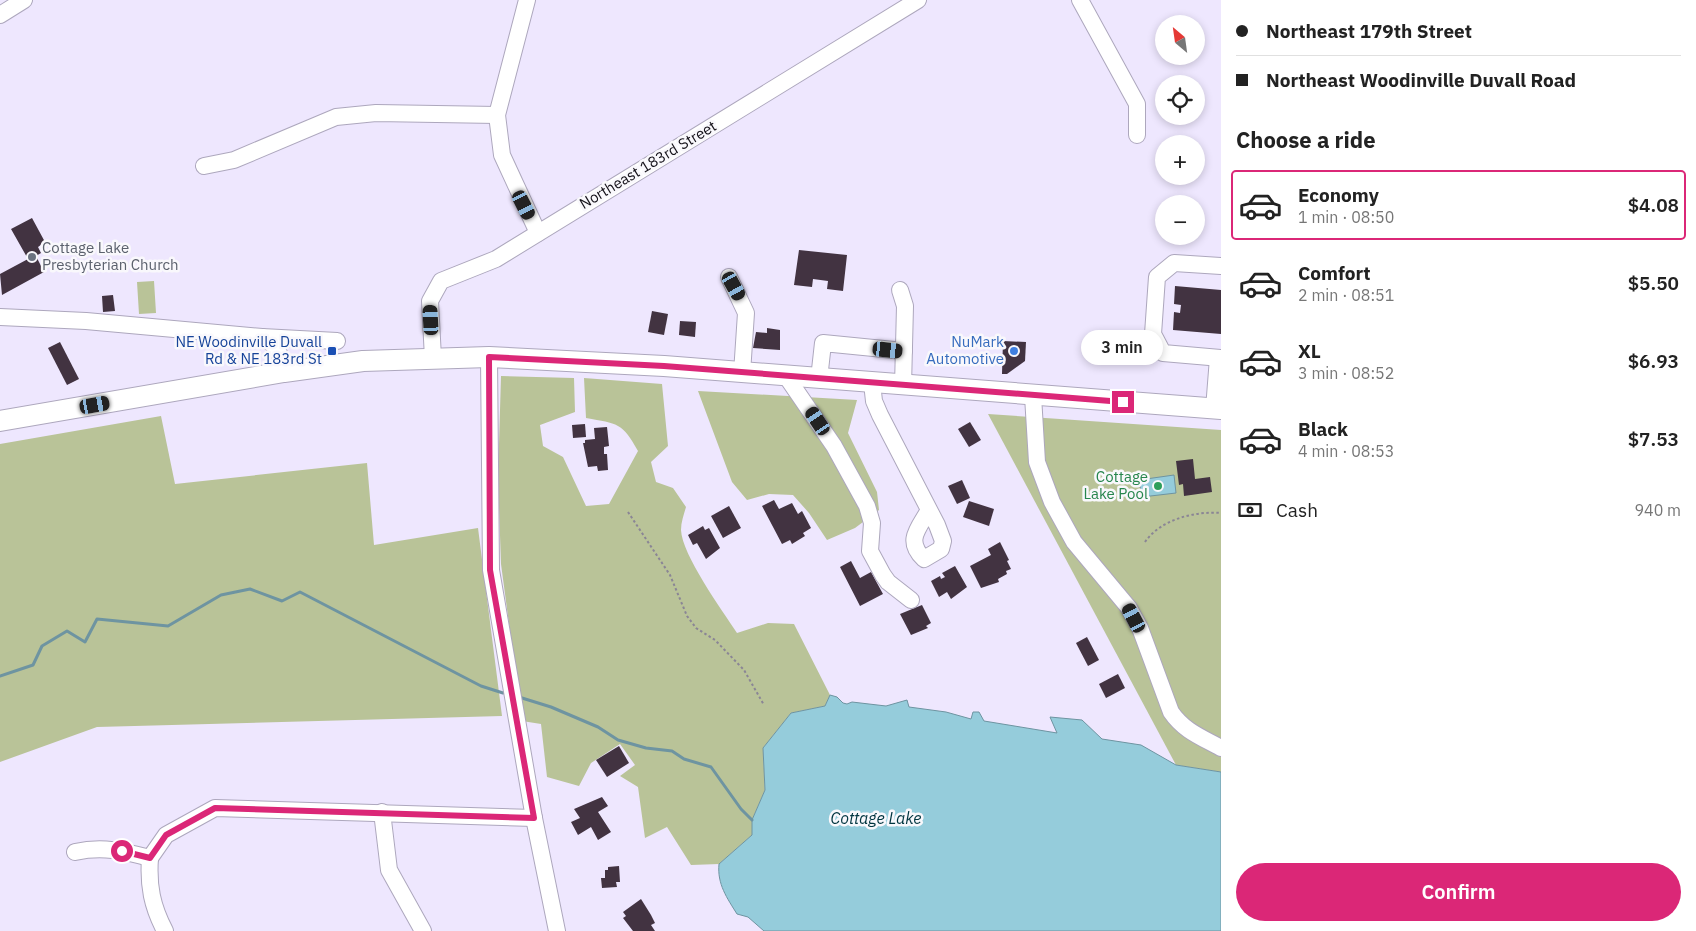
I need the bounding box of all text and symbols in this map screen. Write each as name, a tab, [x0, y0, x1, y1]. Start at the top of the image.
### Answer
north arrow	[1155, 15, 1205, 65]
map controls	[1155, 15, 1205, 245]
text: Northeast 179th Street	[1266, 19, 1472, 43]
text: Northeast Woodinville Duvall Road	[1266, 68, 1576, 92]
button: locate	[1155, 75, 1205, 125]
street label: Northeast 183rd Street	[576, 116, 720, 213]
text: Choose a ride	[1236, 125, 1376, 154]
button: +	[1155, 135, 1205, 185]
icon: car	[1238, 183, 1283, 228]
text: Economy	[1298, 183, 1379, 207]
car	[510, 188, 537, 222]
text: $4.08	[1628, 193, 1679, 217]
button: −	[1155, 195, 1205, 245]
text: 1 min · 08:50	[1298, 207, 1394, 227]
place label: Cottage Lake Presbyterian Church	[42, 238, 179, 274]
marker: Cottage Lake Presbyterian Church	[26, 251, 38, 263]
icon: car	[1238, 261, 1283, 306]
text: Comfort	[1298, 261, 1371, 285]
car	[720, 269, 747, 303]
text: $5.50	[1628, 271, 1679, 295]
text: 2 min · 08:51	[1298, 285, 1394, 305]
car	[422, 305, 439, 335]
callout: 3 min	[1082, 330, 1164, 364]
place label: NE Woodinville Duvall Rd & NE 183rd St	[175, 332, 322, 368]
place label: NuMark Automotive	[926, 332, 1004, 368]
text: 3 min	[1101, 337, 1143, 357]
icon: car	[1238, 339, 1283, 384]
text: XL	[1298, 339, 1321, 363]
car	[872, 341, 903, 359]
marker: NE Woodinville Duvall Rd & NE 183rd St	[326, 345, 338, 357]
marker: NuMark Automotive	[1008, 345, 1020, 357]
text: $6.93	[1628, 349, 1679, 373]
text: 3 min · 08:52	[1298, 363, 1394, 383]
route end	[1112, 391, 1134, 413]
car	[78, 395, 111, 415]
car	[803, 404, 832, 438]
icon: car	[1238, 417, 1283, 462]
text: Black	[1298, 417, 1348, 441]
text: $7.53	[1628, 427, 1679, 451]
text: 4 min · 08:53	[1298, 441, 1394, 461]
place label: Cottage Lake Pool	[1083, 467, 1148, 503]
marker: Cottage Lake Pool	[1152, 480, 1164, 492]
icon: cash	[1236, 496, 1264, 524]
text: Cash	[1276, 498, 1318, 522]
text: 940 m	[1634, 500, 1681, 520]
car	[1120, 601, 1147, 635]
water label: Cottage Lake	[831, 808, 921, 828]
route start	[111, 840, 133, 862]
button: Confirm	[1236, 863, 1681, 921]

